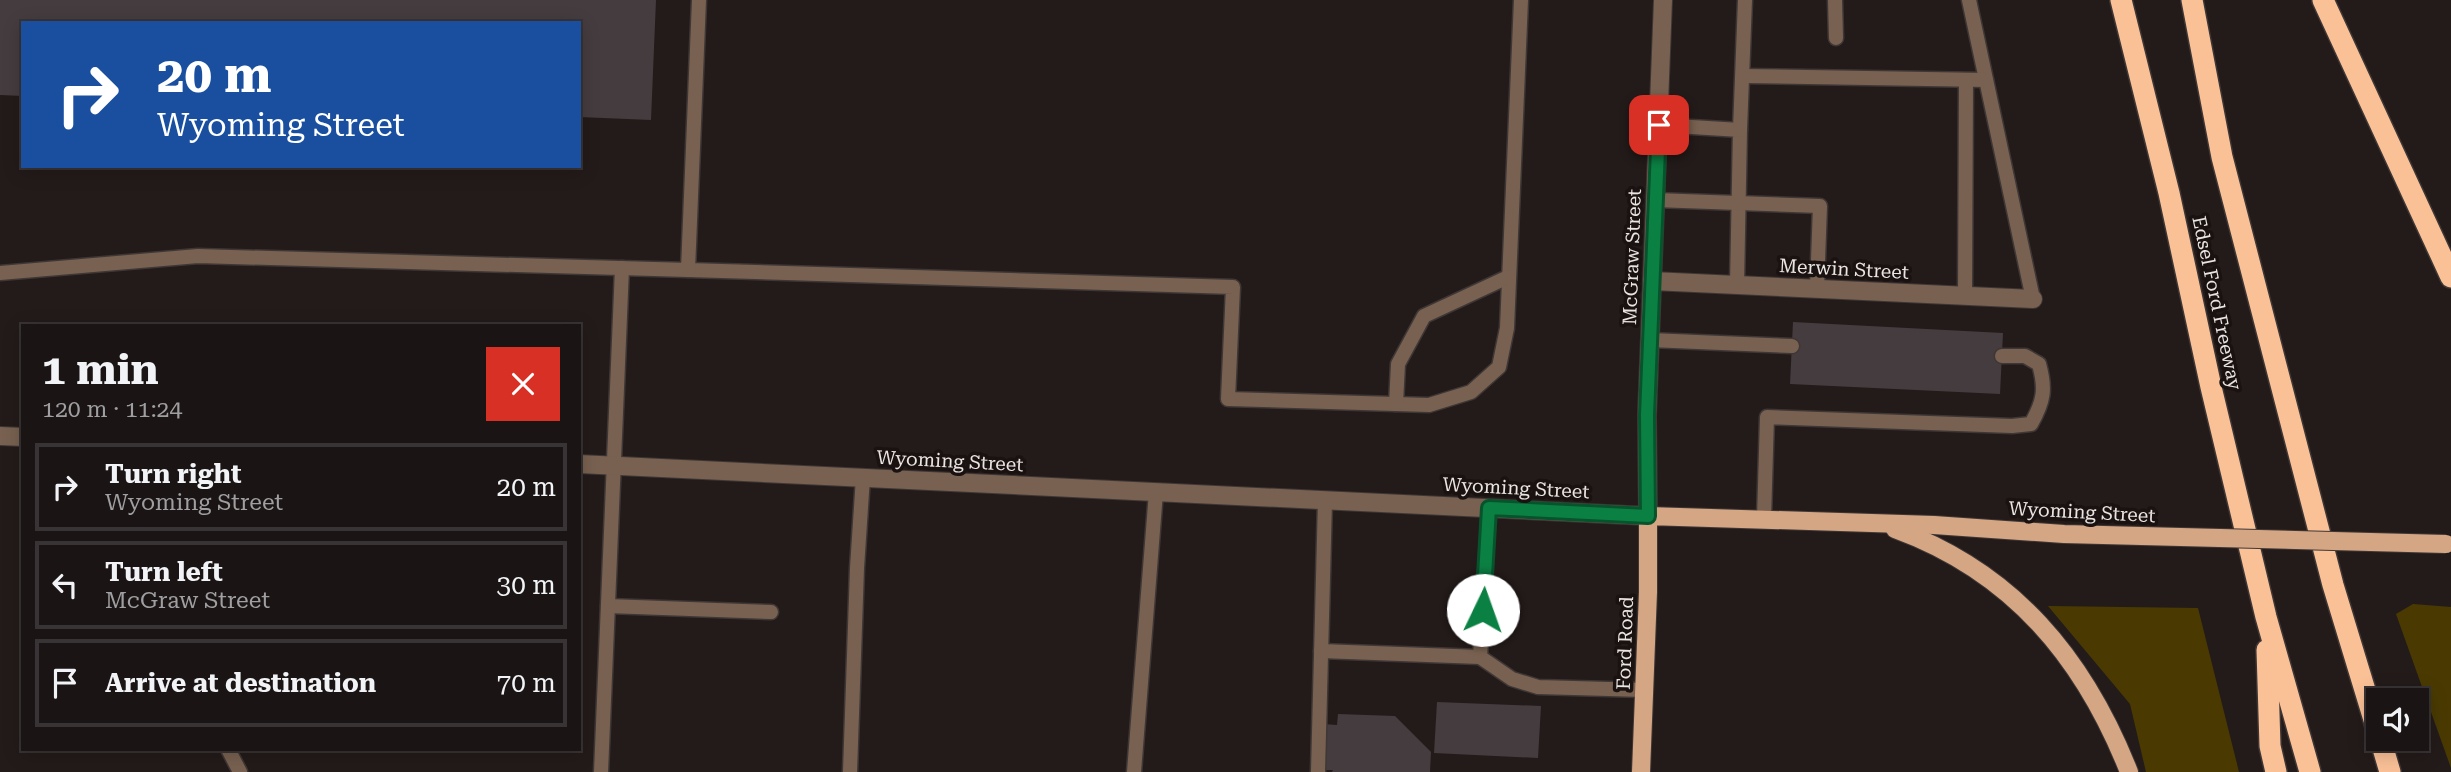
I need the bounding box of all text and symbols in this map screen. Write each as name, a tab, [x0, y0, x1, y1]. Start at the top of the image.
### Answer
text: 20 m	[157, 47, 272, 104]
icon: right	[42, 49, 133, 140]
pin	[1629, 95, 1689, 155]
text: Wyoming Street	[157, 106, 405, 144]
icon: arrive	[1640, 106, 1678, 144]
street label: McGraw Street	[1618, 188, 1646, 326]
street label: Edsel Ford Freeway	[2187, 214, 2247, 393]
street label: Merwin Street	[1779, 254, 1909, 284]
text: 1 min	[42, 345, 159, 394]
button: close	[486, 347, 560, 421]
text: 120 m · 11:24	[42, 396, 182, 423]
street label: Wyoming Street	[876, 446, 1024, 476]
text: Turn right	[105, 459, 241, 489]
icon: right	[46, 468, 84, 506]
text: 20 m	[497, 472, 556, 502]
street label: Wyoming Street	[1442, 473, 1590, 503]
text: Wyoming Street	[105, 489, 283, 516]
street label: Wyoming Street	[2008, 497, 2156, 527]
text: Turn left	[105, 557, 223, 587]
icon: left	[46, 566, 84, 604]
text: 30 m	[497, 570, 556, 600]
position arrow	[1446, 573, 1520, 647]
text: McGraw Street	[105, 587, 270, 614]
street label: Ford Road	[1612, 596, 1638, 690]
icon: arrive	[46, 664, 84, 702]
text: Arrive at destination	[105, 668, 376, 698]
text: 70 m	[497, 668, 556, 698]
map controls	[2366, 688, 2429, 751]
button: sound	[2366, 688, 2429, 751]

